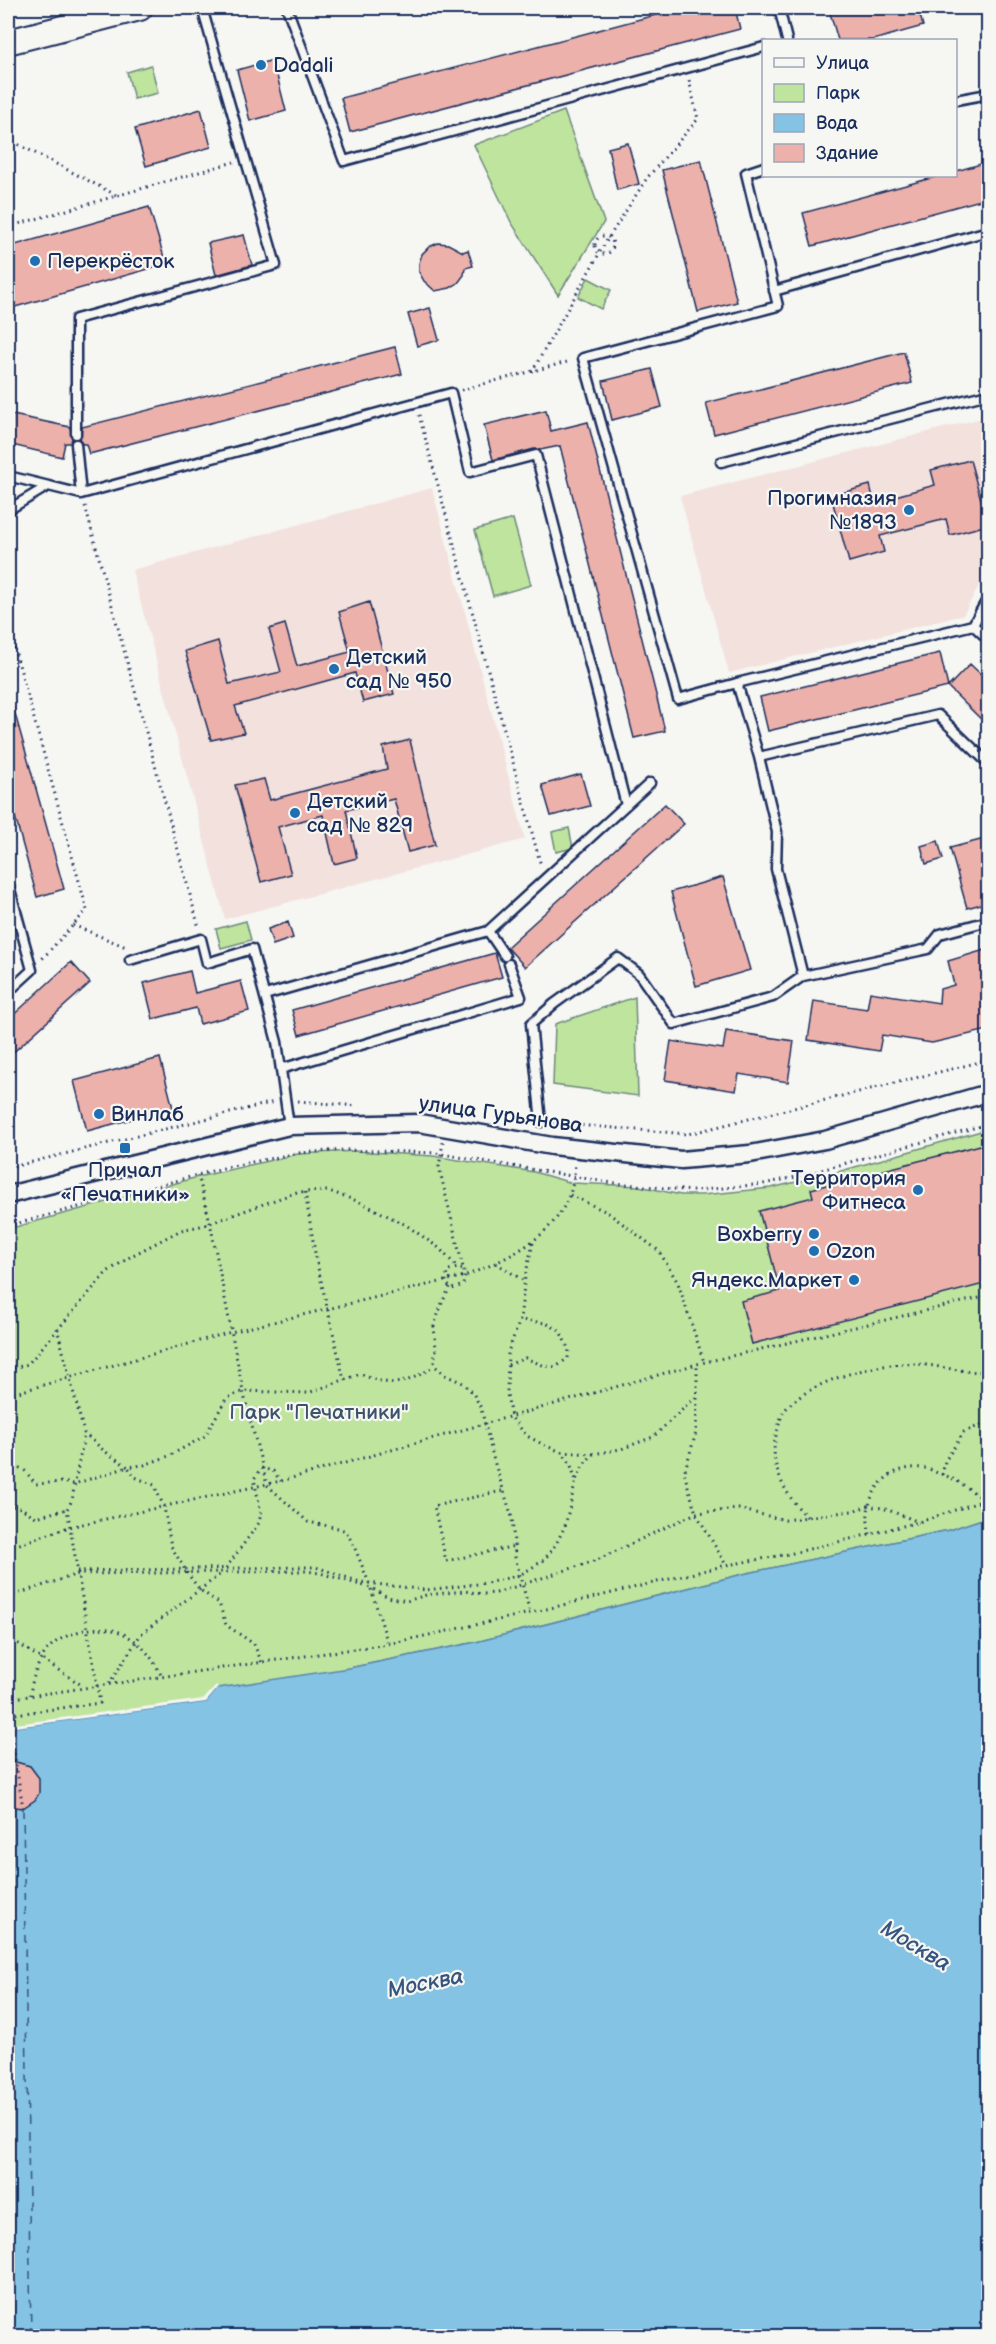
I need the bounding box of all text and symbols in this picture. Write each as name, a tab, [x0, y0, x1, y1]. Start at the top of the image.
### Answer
legend	[762, 39, 957, 177]
place label: Dadali	[273, 53, 333, 78]
text: Улица	[816, 53, 870, 74]
marker: Dadali	[254, 58, 268, 72]
text: Парк	[816, 83, 860, 104]
text: Вода	[816, 113, 858, 134]
text: Здание	[816, 143, 878, 164]
place label: Перекрёсток	[47, 249, 174, 274]
marker: Перекрёсток	[28, 254, 42, 268]
place label: Прогимназия №1893	[767, 486, 897, 535]
marker: Прогимназия №1893	[902, 503, 916, 517]
place label: Детский сад № 950	[346, 645, 452, 694]
marker: Детский сад № 950	[327, 662, 341, 676]
place label: Детский сад № 829	[307, 789, 413, 838]
marker: Детский сад № 829	[288, 806, 302, 820]
street label: улица Гурьянова	[417, 1091, 585, 1138]
place label: Винлаб	[111, 1102, 184, 1127]
marker: Винлаб	[92, 1107, 106, 1121]
marker: Причал «Печатники»	[118, 1141, 132, 1155]
place label: Причал «Печатники»	[60, 1158, 190, 1207]
place label: Территория Фитнеса	[791, 1166, 907, 1215]
marker: Территория Фитнеса	[911, 1183, 925, 1197]
place label: Boxberry	[717, 1222, 803, 1247]
marker: Boxberry	[807, 1227, 821, 1241]
place label: Ozon	[826, 1239, 875, 1264]
marker: Ozon	[807, 1244, 821, 1258]
place label: Яндекс.Маркет	[691, 1268, 842, 1293]
marker: Яндекс.Маркет	[847, 1273, 861, 1287]
park label: Парк "Печатники"	[229, 1400, 409, 1425]
water label: Москва	[875, 1915, 955, 1978]
water label: Москва	[385, 1963, 466, 2004]

